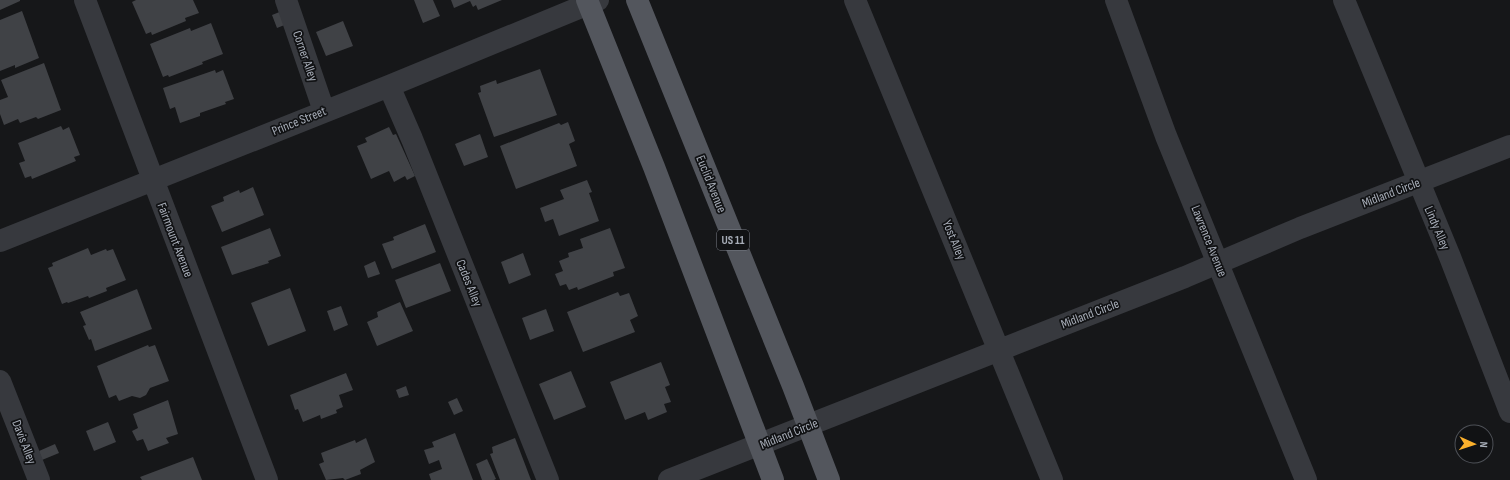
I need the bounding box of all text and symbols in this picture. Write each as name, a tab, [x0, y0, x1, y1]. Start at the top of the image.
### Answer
street label: Corner Alley	[289, 29, 321, 83]
street label: Prince Street	[270, 103, 328, 139]
street label: Euclid Avenue	[692, 153, 730, 215]
street label: Midland Circle	[1360, 175, 1422, 211]
street label: Fairmount Avenue	[153, 200, 197, 280]
street label: Lawrence Avenue	[1187, 203, 1231, 279]
street label: Lindy Alley	[1421, 204, 1453, 252]
street label: Yost Alley	[939, 218, 969, 262]
road number: US 11	[717, 230, 749, 250]
street label: Cades Alley	[452, 257, 486, 309]
street label: Midland Circle	[1059, 296, 1121, 332]
street label: Midland Circle	[758, 415, 820, 453]
street label: Davis Alley	[8, 418, 40, 466]
north arrow	[1454, 424, 1494, 464]
text: N	[1477, 441, 1490, 448]

